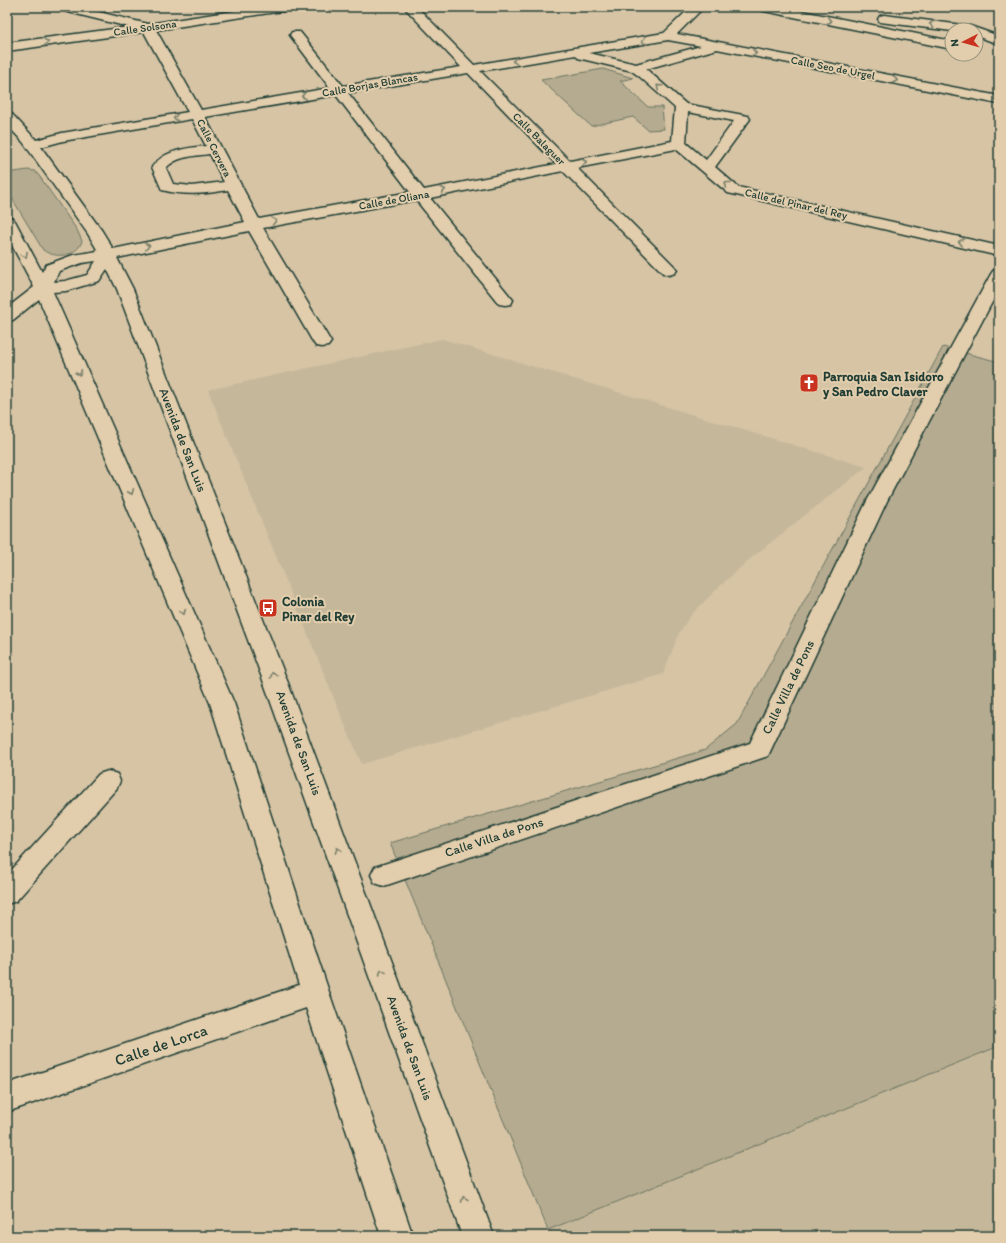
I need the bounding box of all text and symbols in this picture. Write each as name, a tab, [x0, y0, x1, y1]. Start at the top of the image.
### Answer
one-way arrow	[826, 16, 832, 25]
street label: Calle Solsona	[113, 17, 178, 39]
one-way arrow	[929, 20, 935, 29]
north arrow	[944, 22, 984, 62]
one-way arrow	[641, 36, 647, 44]
one-way arrow	[43, 38, 49, 47]
text: N	[948, 39, 961, 47]
one-way arrow	[751, 49, 757, 57]
street label: Calle Seo de Urgel	[790, 53, 876, 83]
one-way arrow	[512, 56, 518, 65]
street label: Calle Borjas Blancas	[321, 70, 419, 100]
one-way arrow	[892, 76, 899, 84]
one-way arrow	[657, 84, 664, 91]
one-way arrow	[301, 92, 307, 100]
street label: Calle Balaguer	[510, 110, 569, 169]
one-way arrow	[173, 113, 179, 122]
street label: Calle Cervera	[194, 117, 234, 180]
one-way arrow	[581, 158, 587, 166]
one-way arrow	[724, 182, 731, 189]
street label: Calle del Pinar del Rey	[743, 186, 849, 222]
street label: Calle de Oliana	[358, 187, 431, 213]
one-way arrow	[440, 187, 446, 195]
one-way arrow	[271, 217, 277, 226]
one-way arrow	[958, 239, 964, 247]
one-way arrow	[143, 243, 150, 251]
one-way arrow	[20, 251, 27, 259]
one-way arrow	[74, 369, 82, 377]
place label: Parroquia San Isidoro y San Pedro Claver	[823, 369, 944, 400]
church icon: Parroquia San Isidoro y San Pedro Claver	[798, 372, 820, 394]
street label: Avenida de San Luis	[156, 386, 210, 494]
one-way arrow	[126, 488, 134, 496]
place label: Colonia Pinar del Rey	[282, 594, 355, 625]
bus stop icon: Colonia Pinar del Rey	[257, 597, 279, 619]
one-way arrow	[178, 607, 186, 615]
street label: Calle Villa de Pons	[759, 637, 817, 737]
one-way arrow	[270, 672, 278, 679]
street label: Avenida de San Luis	[273, 689, 325, 797]
street label: Calle Villa de Pons	[443, 814, 545, 860]
one-way arrow	[334, 846, 342, 853]
one-way arrow	[378, 968, 387, 975]
street label: Avenida de San Luis	[384, 994, 436, 1102]
street label: Calle de Lorca	[112, 1020, 210, 1070]
one-way arrow	[461, 1196, 469, 1203]

